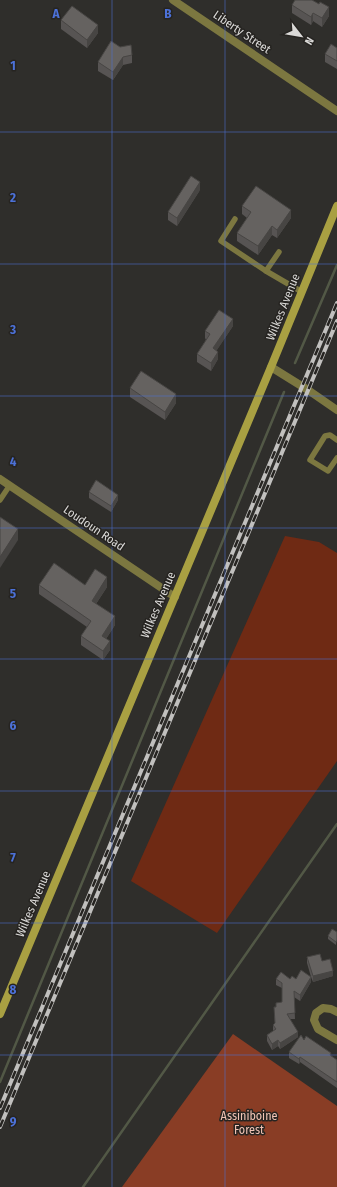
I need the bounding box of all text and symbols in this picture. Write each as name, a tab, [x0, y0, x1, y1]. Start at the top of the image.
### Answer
text: A	[51, 6, 60, 21]
text: B	[164, 6, 172, 21]
street label: Liberty Street	[211, 8, 273, 56]
north arrow	[281, 16, 321, 56]
text: N	[302, 35, 316, 47]
text: 1	[10, 58, 16, 73]
text: 2	[9, 190, 16, 205]
street label: Wilkes Avenue	[263, 272, 303, 342]
text: 3	[9, 322, 16, 337]
text: 4	[10, 454, 17, 469]
street label: Loudoun Road	[61, 502, 127, 554]
street label: Wilkes Avenue	[138, 570, 178, 640]
text: 5	[10, 586, 16, 601]
text: 6	[10, 718, 17, 733]
text: 7	[10, 850, 16, 865]
street label: Wilkes Avenue	[13, 869, 53, 939]
text: 8	[10, 982, 17, 997]
park label: Assiniboine Forest	[221, 1109, 277, 1137]
text: 9	[10, 1114, 17, 1129]

